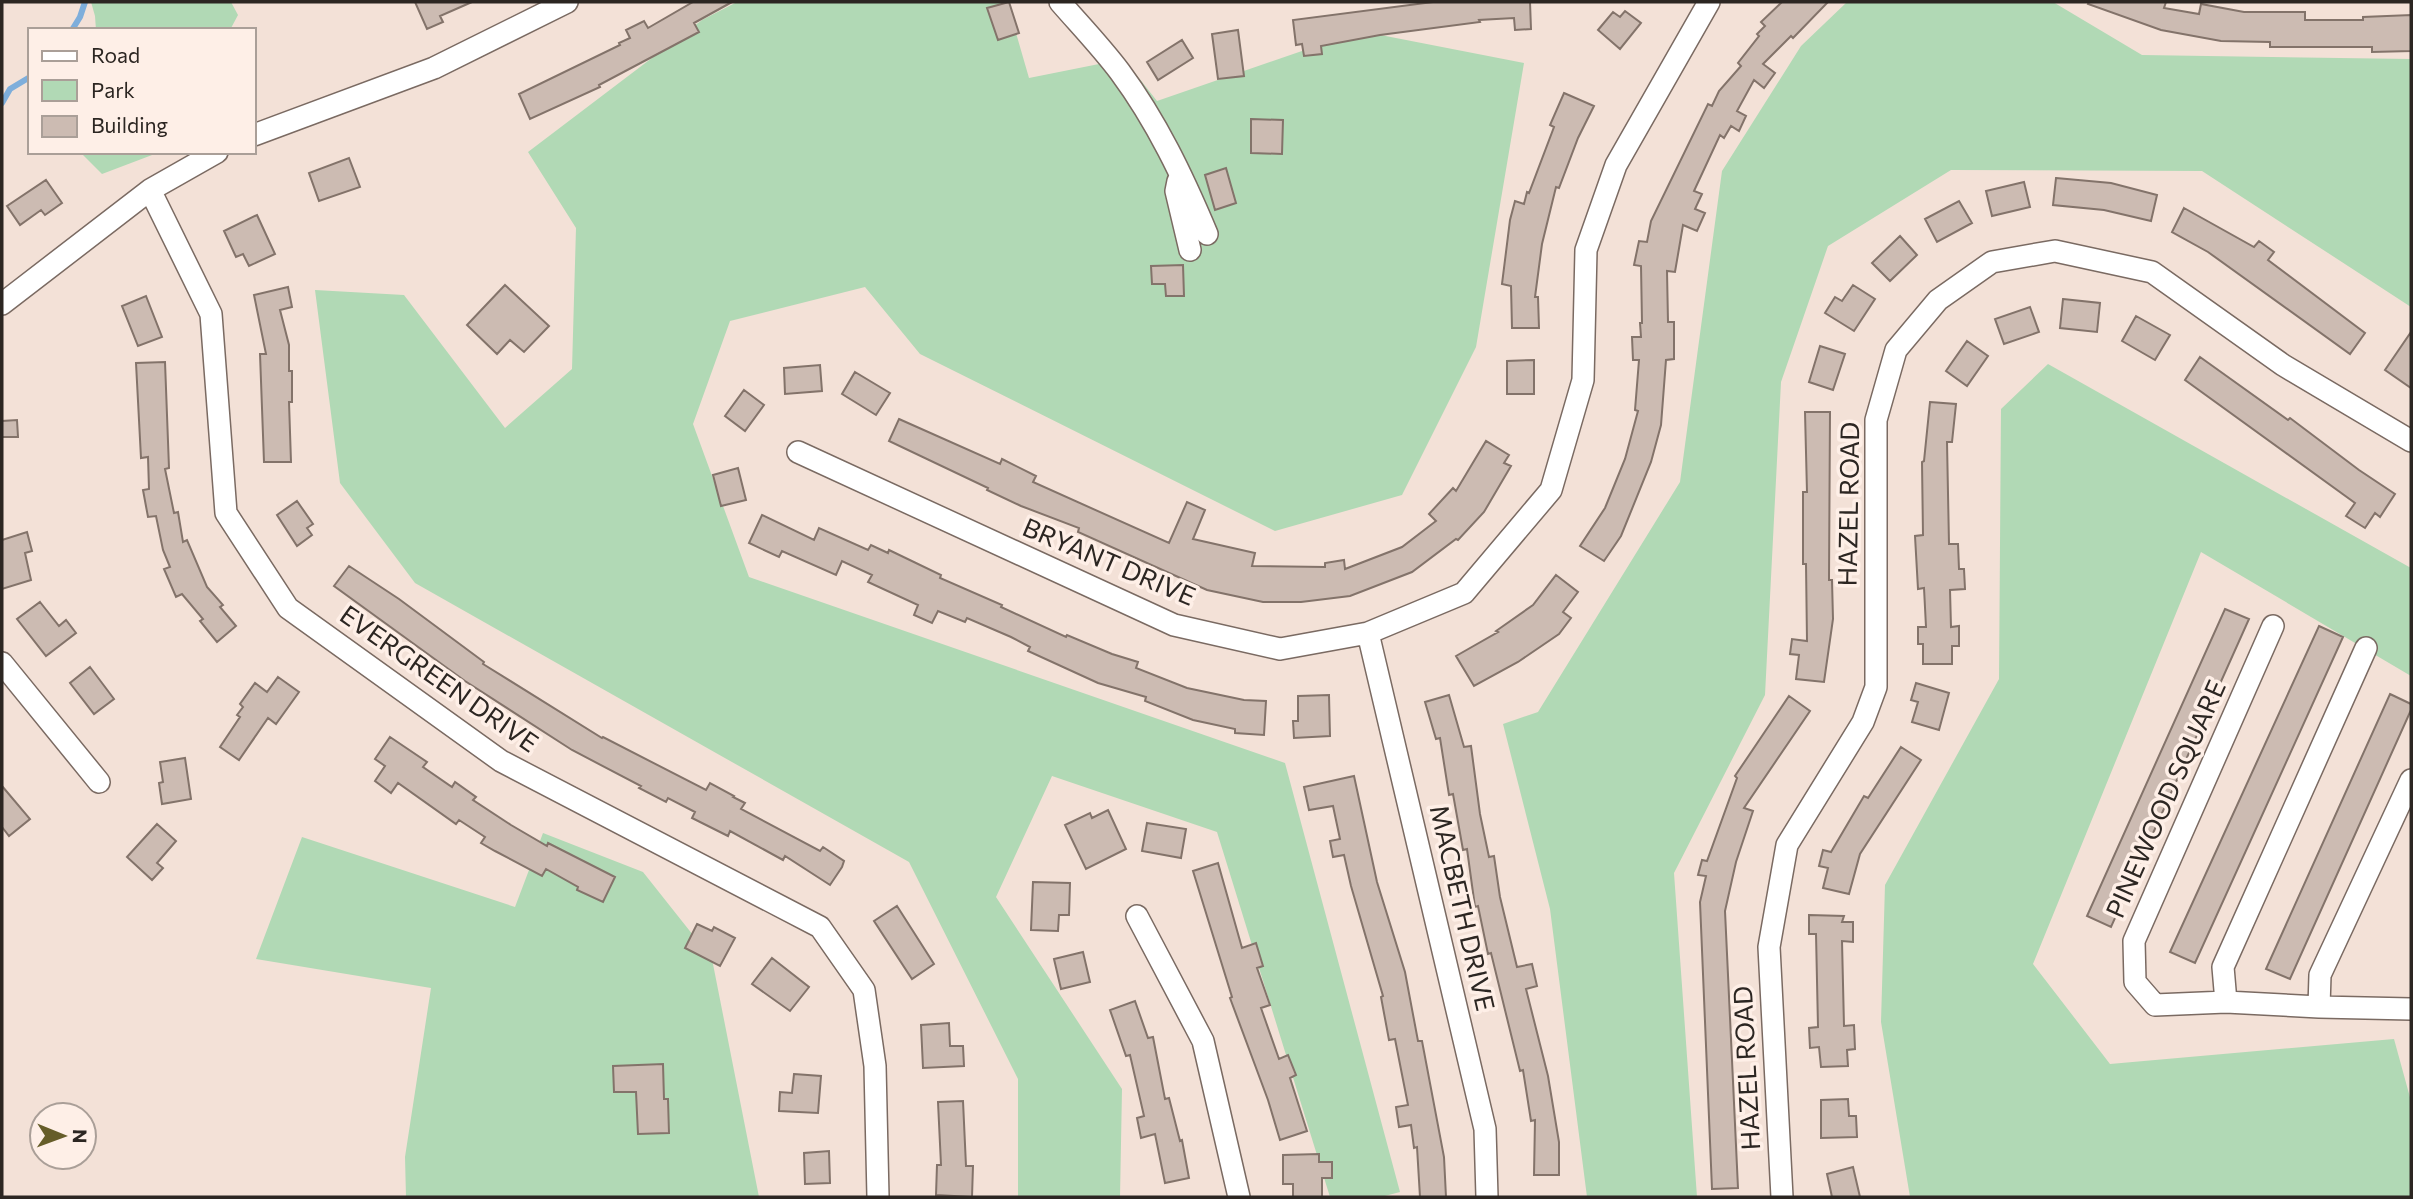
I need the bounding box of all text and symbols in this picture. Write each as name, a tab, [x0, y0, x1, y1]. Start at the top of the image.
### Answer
legend	[28, 28, 256, 154]
text: Road	[91, 42, 140, 67]
text: Park	[91, 77, 135, 102]
text: Building	[91, 112, 168, 137]
street label: HAZEL ROAD	[1831, 421, 1864, 587]
street label: BRYANT DRIVE	[1019, 510, 1201, 611]
street label: EVERGREEN DRIVE	[335, 598, 545, 758]
street label: PINEWOOD SQUARE	[2098, 675, 2231, 922]
street label: MACBETH DRIVE	[1425, 802, 1502, 1014]
street label: HAZEL ROAD	[1726, 985, 1765, 1151]
north arrow	[28, 1101, 98, 1171]
text: N	[69, 1129, 92, 1144]

